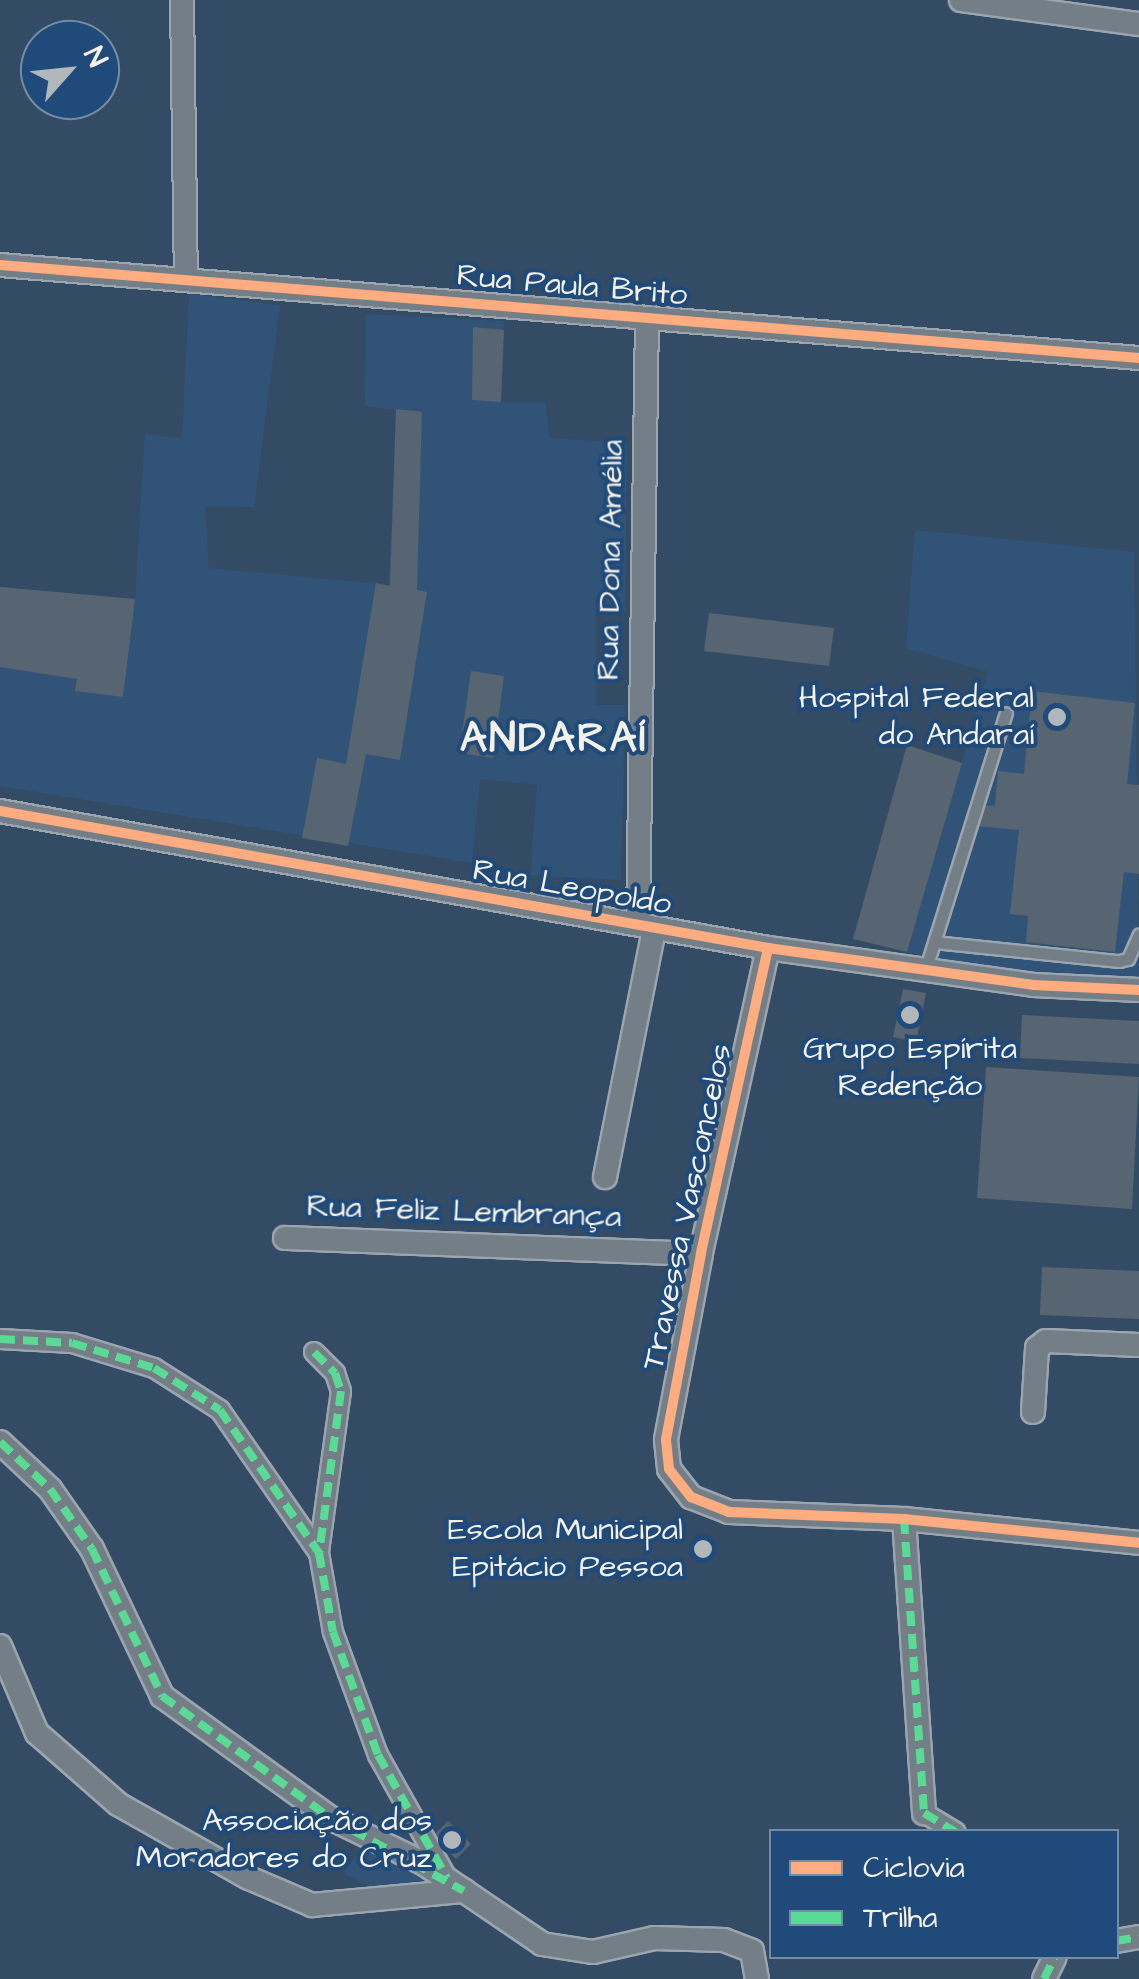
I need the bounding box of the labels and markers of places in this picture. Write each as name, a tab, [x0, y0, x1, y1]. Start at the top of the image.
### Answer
place label: Hospital Federal do Andaraí	[799, 680, 1034, 755]
marker: Hospital Federal do Andaraí	[1044, 704, 1070, 730]
marker: Grupo Espírita Redenção	[899, 1004, 921, 1026]
place label: Grupo Espírita Redenção	[803, 1031, 1017, 1106]
place label: Escola Municipal Epitácio Pessoa	[448, 1512, 683, 1587]
marker: Escola Municipal Epitácio Pessoa	[692, 1538, 714, 1560]
place label: Associação dos Moradores do Cruz	[136, 1803, 432, 1878]
marker: Associação dos Moradores do Cruz	[441, 1829, 463, 1851]

